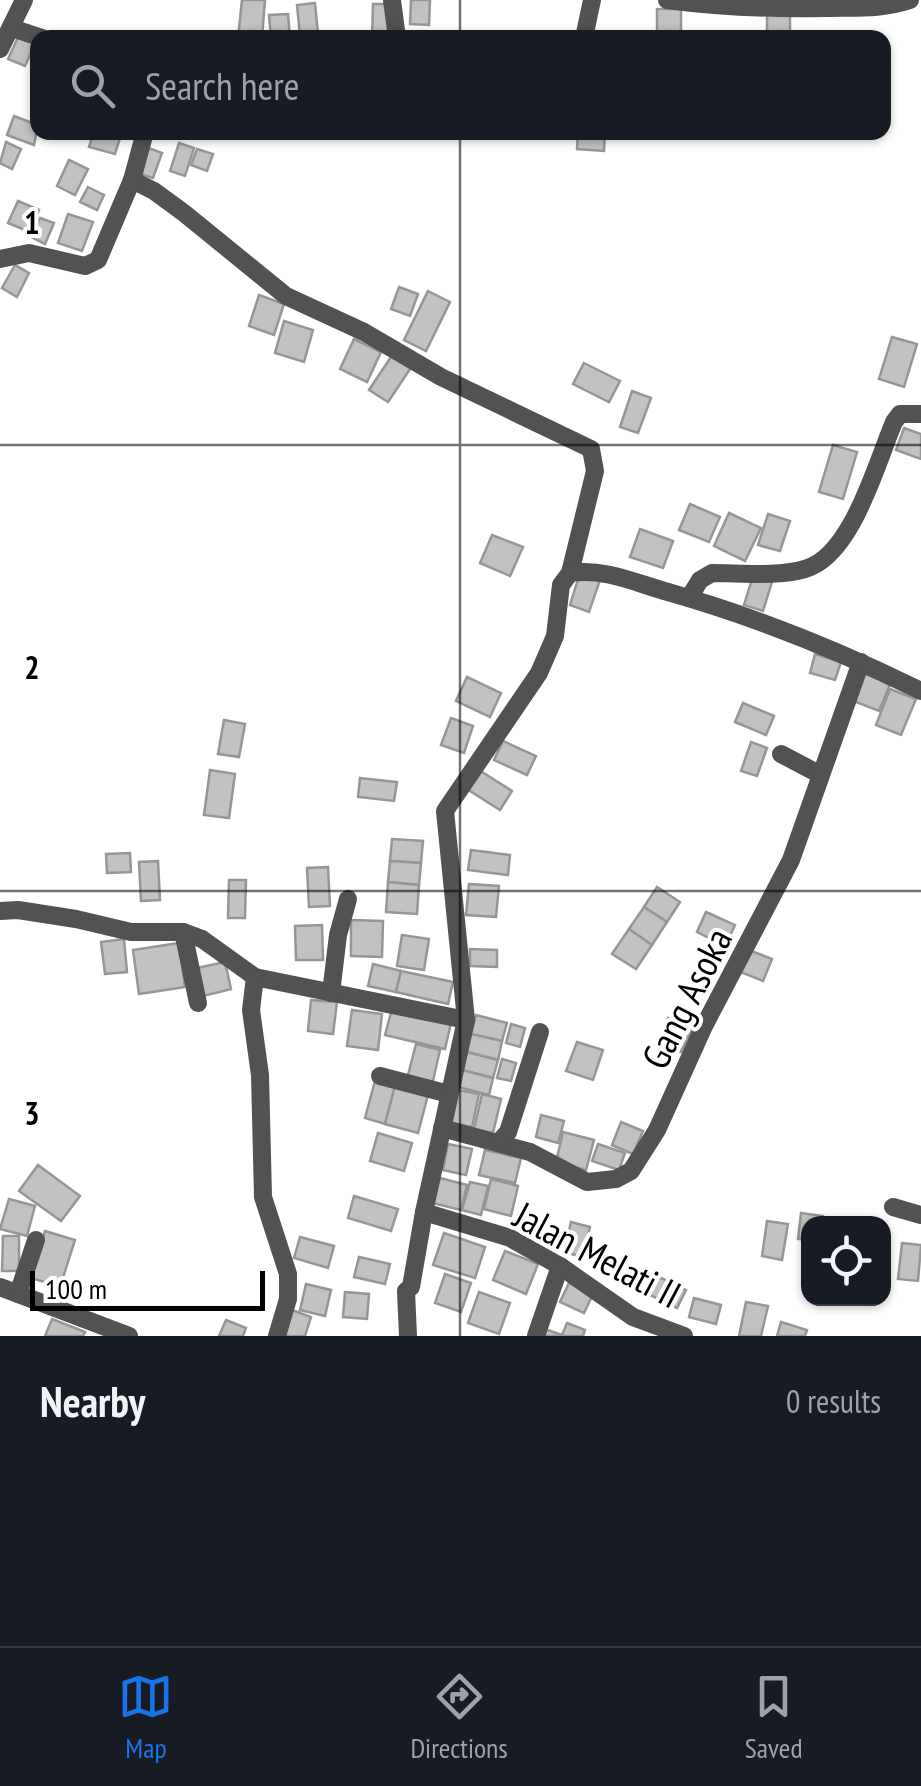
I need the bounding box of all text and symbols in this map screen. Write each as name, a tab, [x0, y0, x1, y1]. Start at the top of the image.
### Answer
search box	[30, 30, 891, 140]
icon: search	[65, 58, 120, 113]
text: Search here	[145, 61, 299, 110]
text: 1	[24, 201, 40, 243]
text: 2	[24, 646, 40, 688]
street label: Gang Asoka	[630, 920, 742, 1076]
text: 3	[24, 1092, 40, 1134]
street label: Jalan Melati II	[505, 1189, 690, 1318]
map controls	[801, 1216, 891, 1306]
button: locate	[801, 1216, 891, 1306]
scale bar	[30, 1266, 265, 1310]
text: 100 m	[45, 1270, 107, 1307]
text: Nearby	[40, 1374, 145, 1429]
text: 0 results	[786, 1380, 881, 1422]
tab: Map	[118, 1669, 173, 1766]
tab: Directions	[410, 1669, 508, 1766]
tab: Saved	[745, 1669, 803, 1766]

